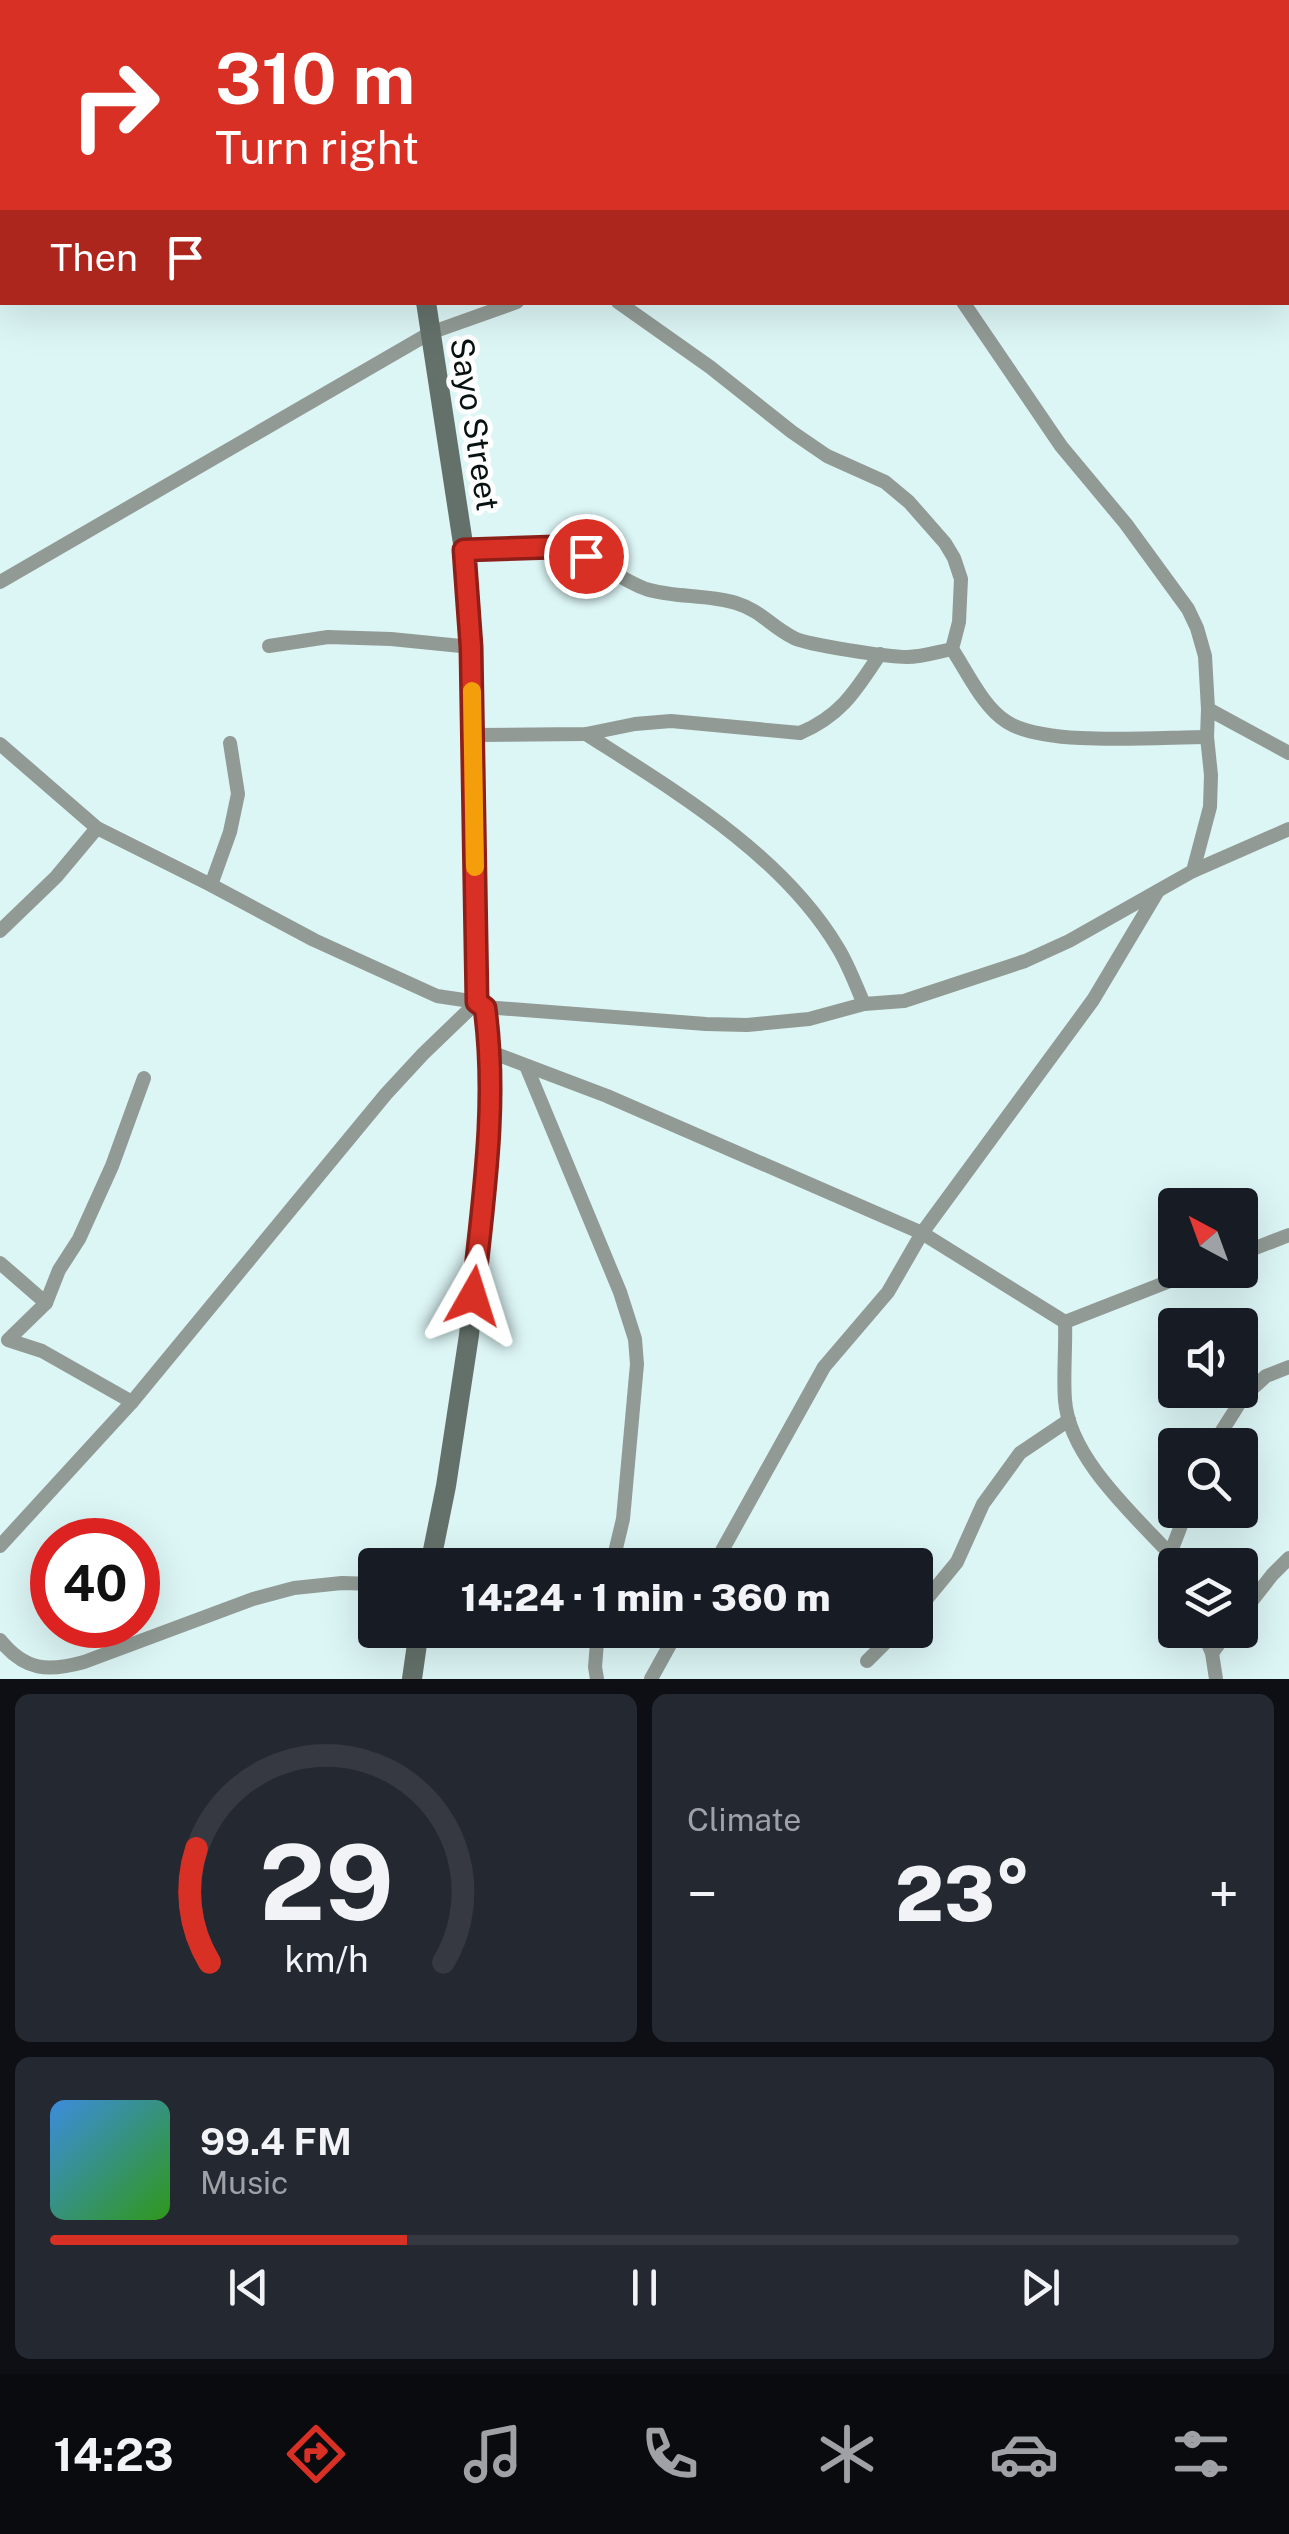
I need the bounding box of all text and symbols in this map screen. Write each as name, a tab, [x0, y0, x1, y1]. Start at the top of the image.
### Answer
text: 310 m	[215, 37, 415, 120]
icon: right	[50, 40, 180, 170]
text: Turn right	[215, 121, 419, 174]
icon: arrive	[158, 230, 213, 285]
text: Then	[50, 235, 138, 280]
street label: Sayo Street	[443, 335, 507, 513]
pin	[544, 514, 629, 599]
icon: arrive	[559, 529, 614, 584]
north arrow	[1158, 1188, 1258, 1288]
map controls	[1158, 1188, 1258, 1648]
position arrow	[421, 1244, 525, 1348]
button: sound	[1158, 1308, 1258, 1408]
button: search	[1158, 1428, 1258, 1528]
speed limit sign: 40	[30, 1518, 160, 1648]
button: layers	[1158, 1548, 1258, 1648]
text: 14:24 · 1 min · 360 m	[460, 1575, 831, 1620]
text: Climate	[687, 1801, 801, 1838]
text: 29	[259, 1821, 393, 1943]
text: 23°	[895, 1850, 1031, 1938]
text: −	[687, 1862, 718, 1926]
text: +	[1209, 1862, 1239, 1926]
text: km/h	[284, 1938, 368, 1980]
text: 99.4 FM	[200, 2119, 352, 2164]
text: Music	[200, 2164, 288, 2201]
icon: previous	[221, 2260, 276, 2315]
icon: pause	[617, 2260, 672, 2315]
icon: next	[1013, 2260, 1068, 2315]
icon: directions	[281, 2419, 351, 2489]
icon: music	[458, 2419, 528, 2489]
icon: phone	[635, 2419, 705, 2489]
icon: climate	[812, 2419, 882, 2489]
icon: car	[989, 2419, 1059, 2489]
icon: filters	[1166, 2419, 1236, 2489]
text: 14:23	[53, 2428, 174, 2481]

